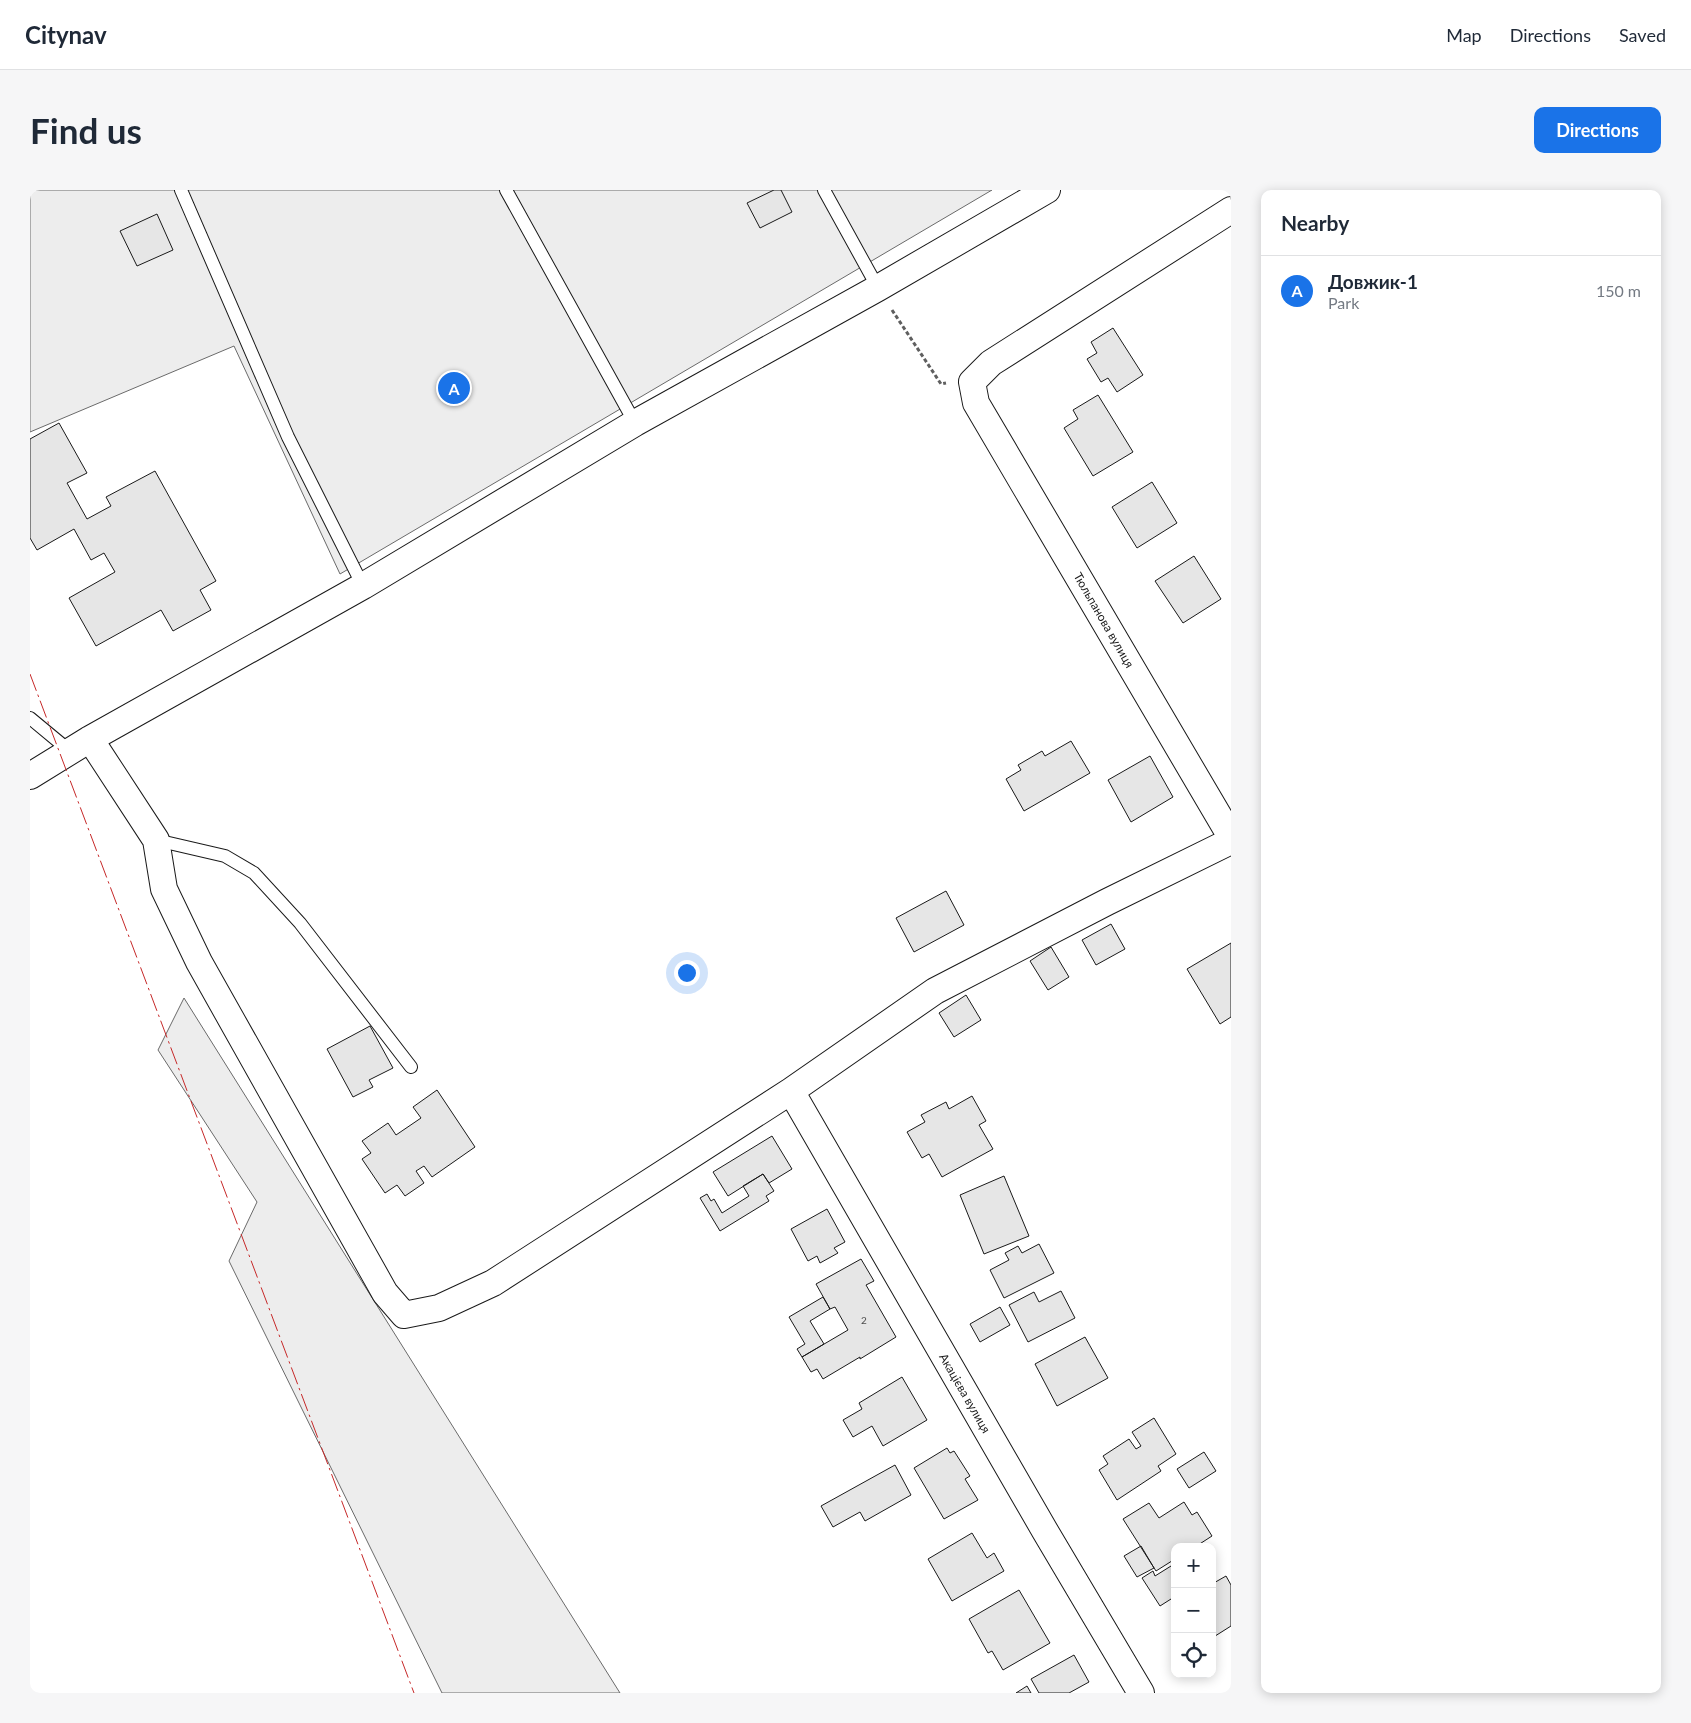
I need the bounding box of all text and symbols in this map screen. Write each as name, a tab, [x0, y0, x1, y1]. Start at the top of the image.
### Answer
text: Citynav	[25, 20, 107, 49]
text: Map	[1446, 24, 1482, 46]
text: Directions	[1510, 24, 1591, 46]
text: Saved	[1619, 24, 1666, 46]
button: Directions	[1534, 107, 1661, 153]
text: Find us	[30, 109, 142, 151]
text: Nearby	[1281, 210, 1349, 235]
text: Довжик-1	[1328, 270, 1418, 293]
text: A	[1291, 281, 1303, 300]
text: 150 m	[1596, 281, 1641, 300]
text: Park	[1328, 293, 1359, 312]
pin: A	[438, 369, 470, 407]
street label: Тюльпанова вулиця	[1071, 570, 1137, 670]
your location	[674, 960, 700, 986]
house number: 2	[861, 1314, 867, 1326]
street label: Акацієва вулиця	[936, 1350, 994, 1436]
map controls	[1171, 1543, 1216, 1678]
button: +	[1171, 1543, 1216, 1588]
button: −	[1171, 1588, 1216, 1633]
button: locate	[1171, 1633, 1216, 1678]

